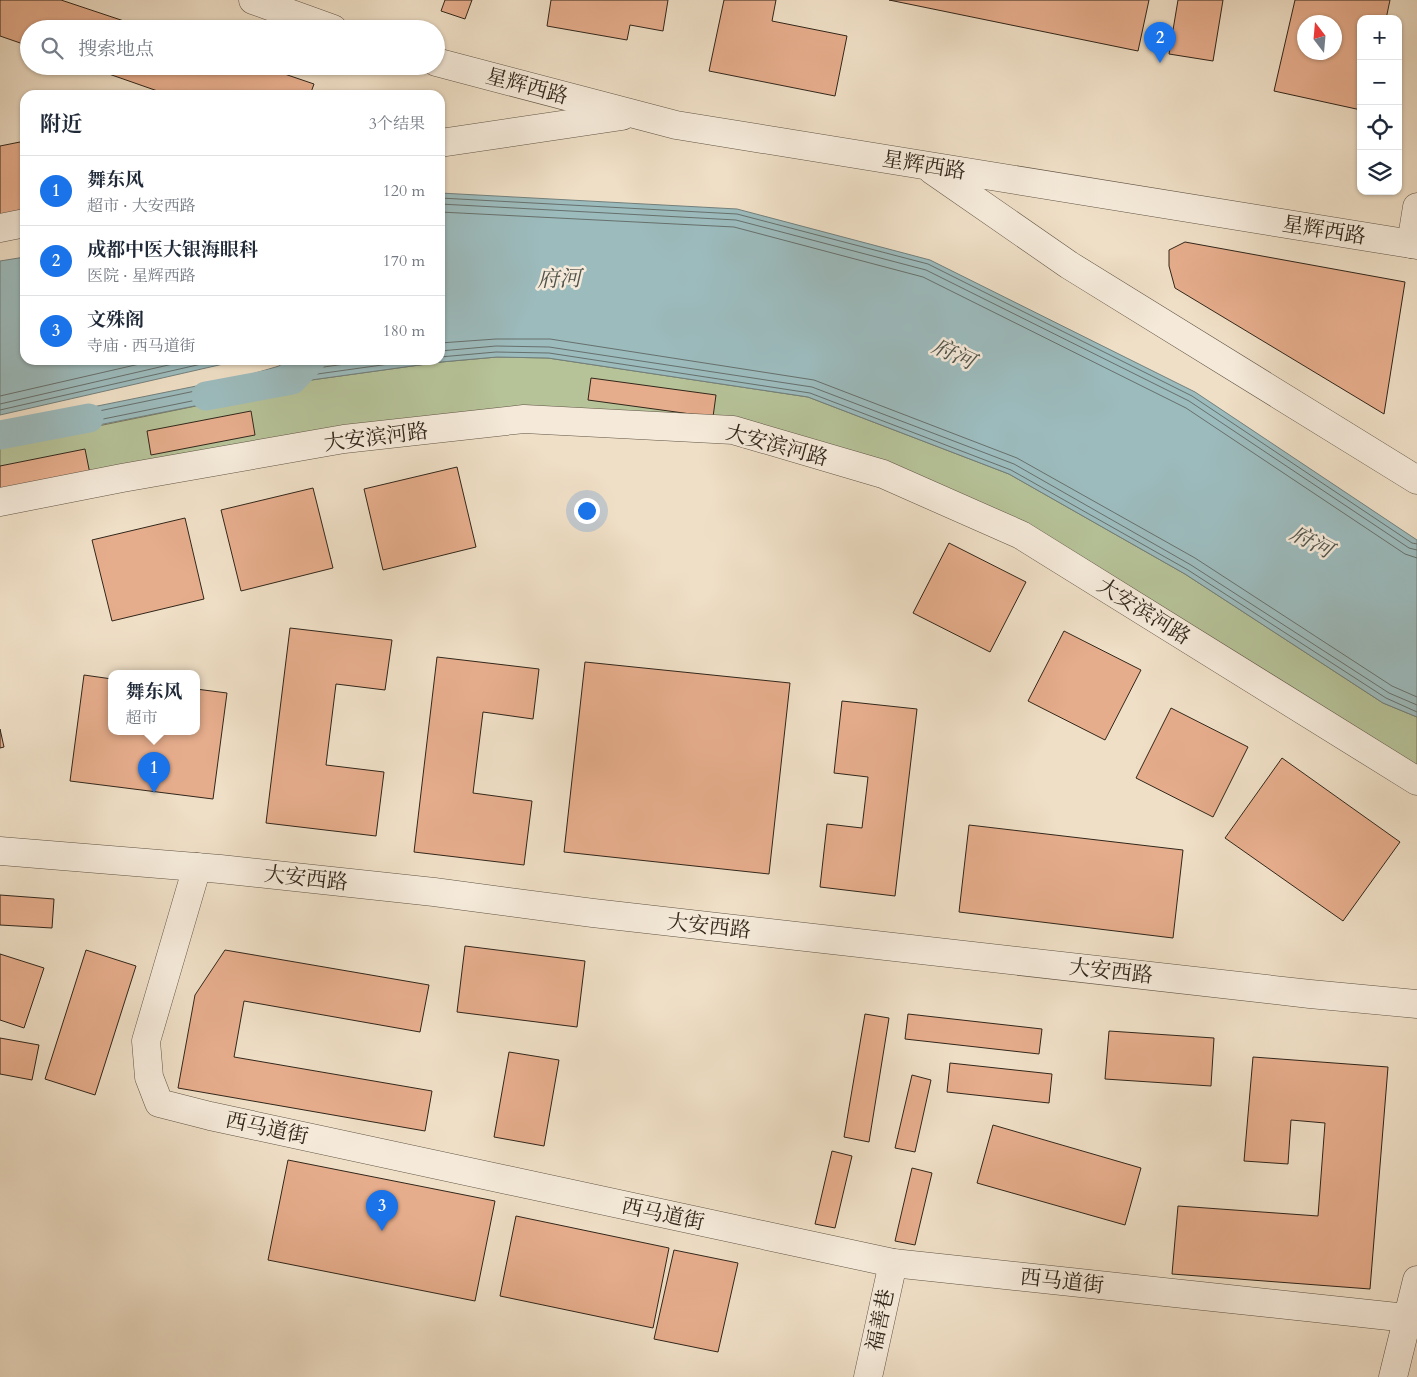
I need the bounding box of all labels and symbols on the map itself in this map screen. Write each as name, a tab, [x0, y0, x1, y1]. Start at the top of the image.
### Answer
north arrow	[1297, 15, 1342, 60]
pin: 2	[1144, 22, 1176, 63]
street label: 星辉西路	[483, 62, 571, 111]
street label: 星辉西路	[880, 145, 968, 186]
street label: 星辉西路	[1280, 210, 1368, 251]
water label: 府河	[537, 264, 585, 294]
water label: 府河	[927, 331, 983, 378]
street label: 大安滨河路	[322, 417, 430, 458]
street label: 大安滨河路	[722, 418, 831, 473]
your location	[574, 498, 600, 524]
water label: 府河	[1285, 518, 1342, 567]
street label: 大安滨河路	[1092, 571, 1196, 652]
pin: 1	[138, 752, 170, 793]
street label: 大安西路	[263, 860, 349, 897]
street label: 大安西路	[666, 908, 752, 945]
street label: 大安西路	[1068, 953, 1154, 990]
street label: 西马道街	[223, 1106, 311, 1151]
pin: 3	[366, 1190, 398, 1231]
street label: 西马道街	[619, 1192, 707, 1237]
street label: 西马道街	[1019, 1263, 1105, 1300]
street label: 福善巷	[860, 1286, 901, 1354]

